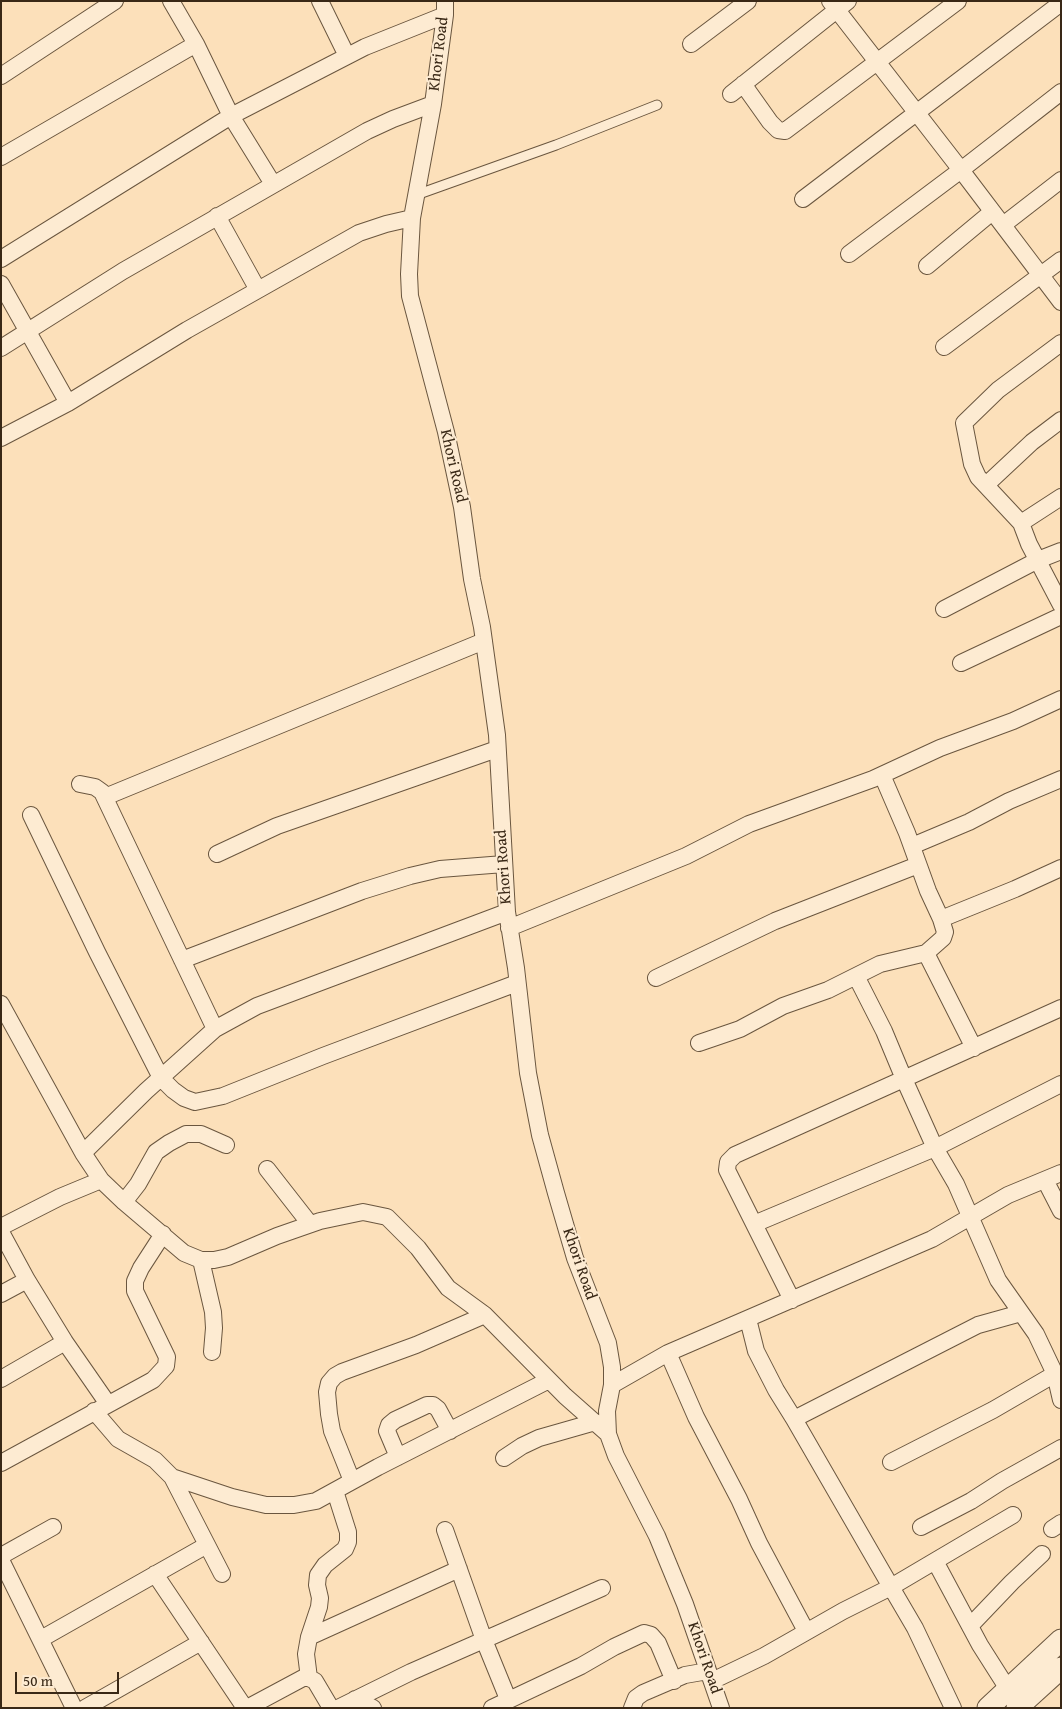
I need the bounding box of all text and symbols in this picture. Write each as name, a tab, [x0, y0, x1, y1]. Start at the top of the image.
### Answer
street label: Khori Road	[425, 16, 453, 92]
street label: Khori Road	[435, 427, 471, 505]
street label: Khori Road	[492, 829, 516, 905]
street label: Khori Road	[558, 1226, 600, 1302]
street label: Khori Road	[683, 1620, 725, 1696]
scale bar	[18, 1662, 121, 1694]
text: 50 m	[23, 1670, 53, 1691]

